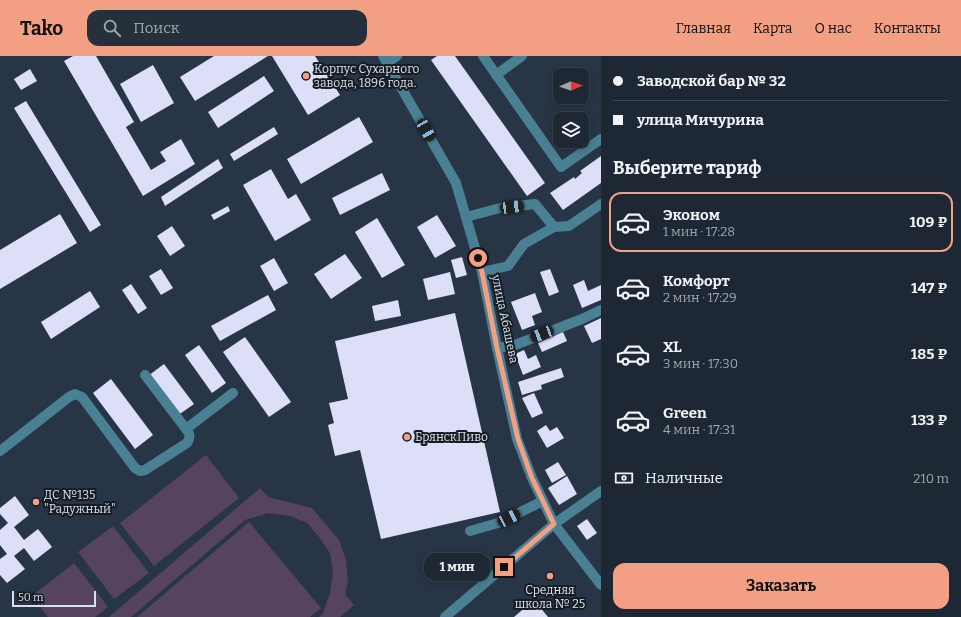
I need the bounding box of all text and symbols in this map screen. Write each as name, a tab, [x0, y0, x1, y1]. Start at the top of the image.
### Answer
search box	[87, 10, 367, 46]
text: Tako	[20, 17, 63, 40]
icon: search	[101, 17, 123, 39]
text: Поиск	[133, 19, 180, 37]
text: Главная	[676, 20, 731, 37]
text: Карта	[753, 20, 792, 37]
text: О нас	[814, 20, 852, 37]
text: Контакты	[874, 20, 941, 37]
place label: Корпус Сухарного завода, 1896 года.	[314, 62, 420, 90]
north arrow	[553, 68, 589, 104]
map controls	[553, 68, 589, 148]
marker: Корпус Сухарного завода, 1896 года.	[301, 71, 311, 81]
text: Заводской бар № 32	[637, 72, 786, 90]
text: улица Мичурина	[637, 111, 764, 129]
button: layers	[553, 112, 589, 148]
car	[415, 117, 437, 143]
text: Выберите тариф	[613, 157, 761, 179]
car	[499, 200, 525, 214]
icon: car	[615, 204, 651, 240]
text: Эконом	[663, 206, 720, 224]
text: 109 ₽	[910, 213, 947, 231]
text: 1 мин · 17:28	[663, 224, 735, 239]
route start	[469, 249, 487, 267]
icon: car	[615, 270, 651, 306]
street label: улица Абашева	[489, 272, 521, 365]
text: Комфорт	[663, 272, 730, 290]
text: 147 ₽	[911, 279, 947, 297]
text: 2 мин · 17:29	[663, 290, 737, 305]
car	[529, 324, 555, 344]
icon: car	[615, 336, 651, 372]
text: XL	[663, 338, 682, 356]
text: 185 ₽	[911, 345, 947, 363]
text: 3 мин · 17:30	[663, 356, 738, 371]
icon: car	[615, 402, 651, 438]
text: Green	[663, 404, 707, 422]
text: 133 ₽	[911, 411, 947, 429]
text: 4 мин · 17:31	[663, 422, 735, 437]
place label: БрянскПиво	[415, 430, 488, 444]
marker: БрянскПиво	[402, 432, 412, 442]
icon: cash	[613, 467, 635, 489]
text: Наличные	[645, 469, 723, 487]
text: 210 m	[913, 471, 949, 486]
place label: ДС №135 "Радужный"	[44, 488, 116, 516]
marker: ДС №135 "Радужный"	[31, 497, 41, 507]
car	[496, 507, 522, 529]
callout: 1 мин	[424, 553, 490, 581]
route end	[495, 558, 513, 576]
text: 1 мин	[439, 559, 475, 574]
button: Заказать	[613, 563, 949, 609]
marker: Средняя школа № 25	[545, 571, 555, 581]
place label: Средняя школа № 25	[515, 583, 585, 611]
scale bar	[12, 589, 96, 608]
text: 50 m	[18, 591, 44, 604]

